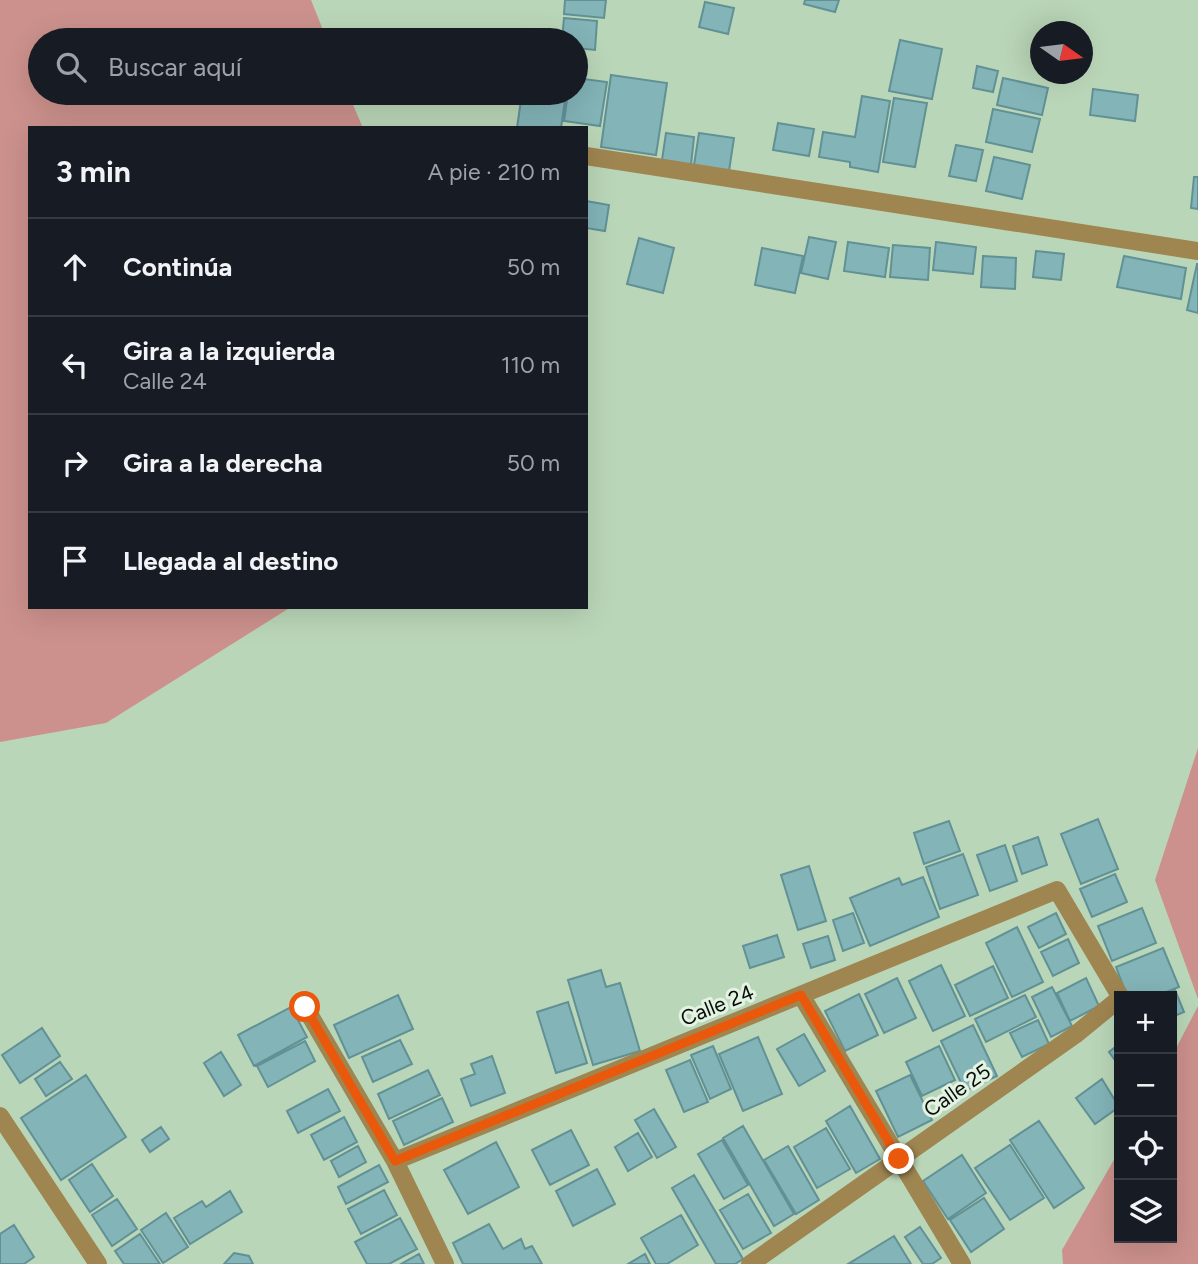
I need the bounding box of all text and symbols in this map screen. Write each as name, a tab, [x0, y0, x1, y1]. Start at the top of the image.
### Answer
north arrow	[1030, 21, 1093, 84]
search box	[28, 28, 588, 105]
icon: search	[52, 48, 90, 86]
text: Buscar aquí	[108, 51, 242, 83]
text: 3 min	[56, 153, 131, 190]
text: A pie · 210 m	[428, 158, 560, 186]
icon: ahead	[56, 248, 94, 286]
text: Continúa	[123, 251, 232, 283]
text: 50 m	[507, 253, 560, 281]
text: Gira a la izquierda	[123, 335, 335, 367]
icon: left	[56, 346, 94, 384]
text: 110 m	[501, 351, 560, 379]
text: Calle 24	[123, 367, 207, 395]
icon: right	[56, 444, 94, 482]
text: Gira a la derecha	[123, 447, 323, 479]
text: 50 m	[507, 449, 560, 477]
icon: arrive	[56, 542, 94, 580]
text: Llegada al destino	[123, 545, 338, 577]
street label: Calle 24	[677, 979, 757, 1031]
route start	[289, 991, 320, 1022]
map controls	[1114, 991, 1177, 1243]
button: +	[1114, 991, 1177, 1054]
button: −	[1114, 1054, 1177, 1117]
street label: Calle 25	[919, 1058, 995, 1122]
button: locate	[1114, 1117, 1177, 1180]
route end	[883, 1143, 914, 1174]
button: layers	[1114, 1180, 1177, 1243]

